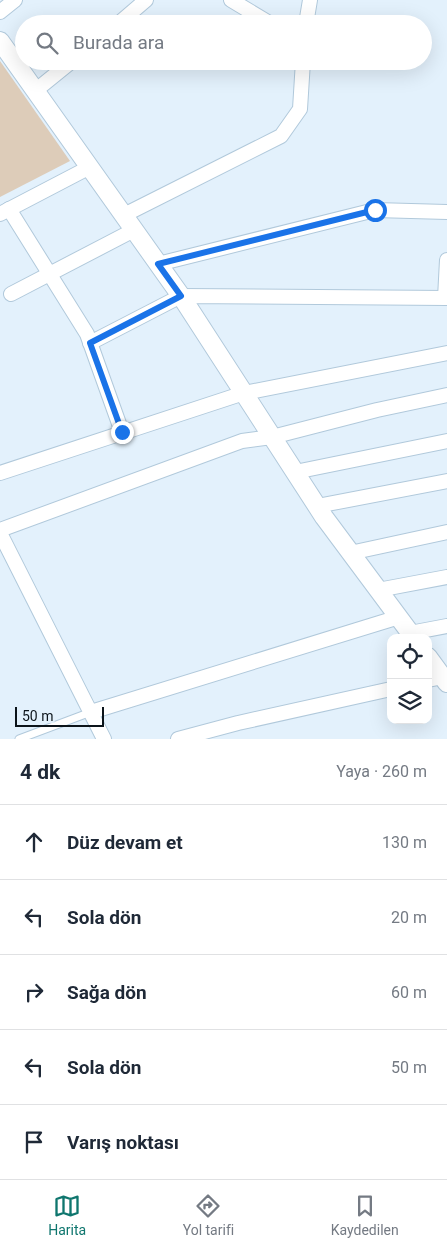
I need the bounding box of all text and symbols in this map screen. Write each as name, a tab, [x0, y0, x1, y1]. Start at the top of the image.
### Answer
search box	[15, 15, 432, 70]
icon: search	[33, 29, 61, 57]
text: Burada ara	[73, 31, 164, 54]
route start	[364, 199, 387, 222]
route end	[111, 421, 134, 444]
map controls	[387, 634, 432, 724]
button: locate	[387, 634, 432, 679]
button: layers	[387, 679, 432, 724]
scale bar	[15, 704, 104, 727]
text: 50 m	[22, 708, 54, 724]
text: 4 dk	[20, 760, 60, 784]
text: Yaya · 260 m	[336, 762, 427, 781]
icon: ahead	[20, 828, 48, 856]
text: Düz devam et	[67, 831, 183, 854]
text: 130 m	[382, 833, 427, 852]
icon: left	[20, 903, 48, 931]
text: Sola dön	[67, 906, 141, 929]
text: 20 m	[391, 908, 427, 927]
icon: right	[20, 978, 48, 1006]
text: Sağa dön	[67, 981, 147, 1004]
text: 60 m	[391, 983, 427, 1002]
icon: left	[20, 1053, 48, 1081]
text: Sola dön	[67, 1056, 141, 1079]
text: 50 m	[391, 1058, 427, 1077]
icon: arrive	[20, 1128, 48, 1156]
text: Varış noktası	[67, 1131, 179, 1154]
tab: Harita	[48, 1192, 86, 1238]
tab: Yol tarifi	[183, 1192, 234, 1238]
tab: Kaydedilen	[331, 1192, 399, 1238]

